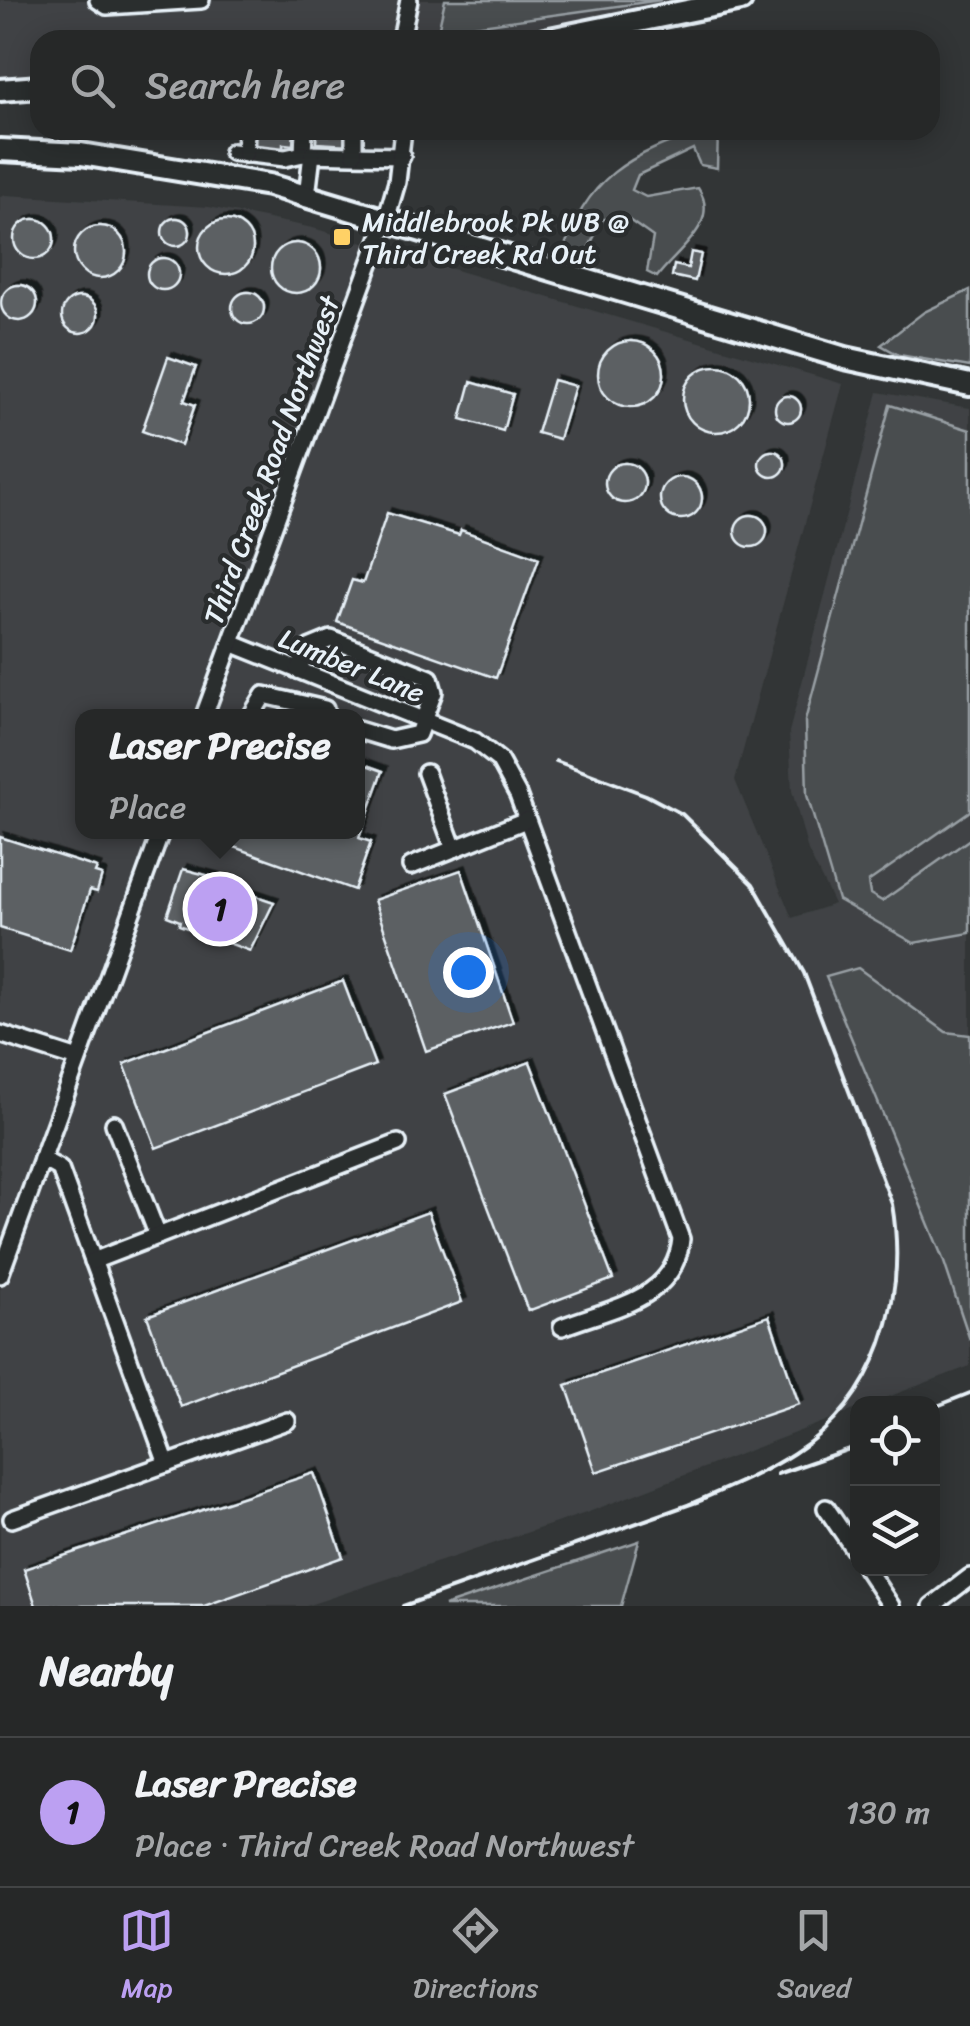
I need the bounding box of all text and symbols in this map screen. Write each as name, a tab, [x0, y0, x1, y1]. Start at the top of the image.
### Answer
search box	[30, 30, 940, 140]
text: Search here	[145, 52, 345, 119]
icon: search	[65, 58, 120, 113]
place label: Middlebrook Pk WB @ Third Creek Rd Out	[362, 197, 629, 278]
marker: Middlebrook Pk WB @ Third Creek Rd Out	[331, 226, 353, 248]
street label: Third Creek Road Northwest	[189, 287, 354, 632]
street label: Lumber Lane	[271, 614, 432, 717]
popup	[75, 709, 365, 839]
text: Laser Precise	[109, 712, 331, 779]
text: Place	[109, 779, 186, 836]
pin: 1	[188, 872, 252, 946]
your location	[443, 947, 494, 998]
map controls	[850, 1396, 940, 1576]
button: locate	[850, 1396, 940, 1486]
button: layers	[850, 1486, 940, 1576]
text: Nearby	[40, 1634, 173, 1708]
text: Laser Precise	[135, 1750, 357, 1817]
text: 1	[66, 1784, 79, 1841]
text: 130 m	[846, 1784, 930, 1841]
text: Place · Third Creek Road Northwest	[135, 1817, 634, 1874]
tab: Map	[119, 1903, 174, 2012]
tab: Directions	[413, 1903, 538, 2012]
tab: Saved	[777, 1903, 851, 2012]

